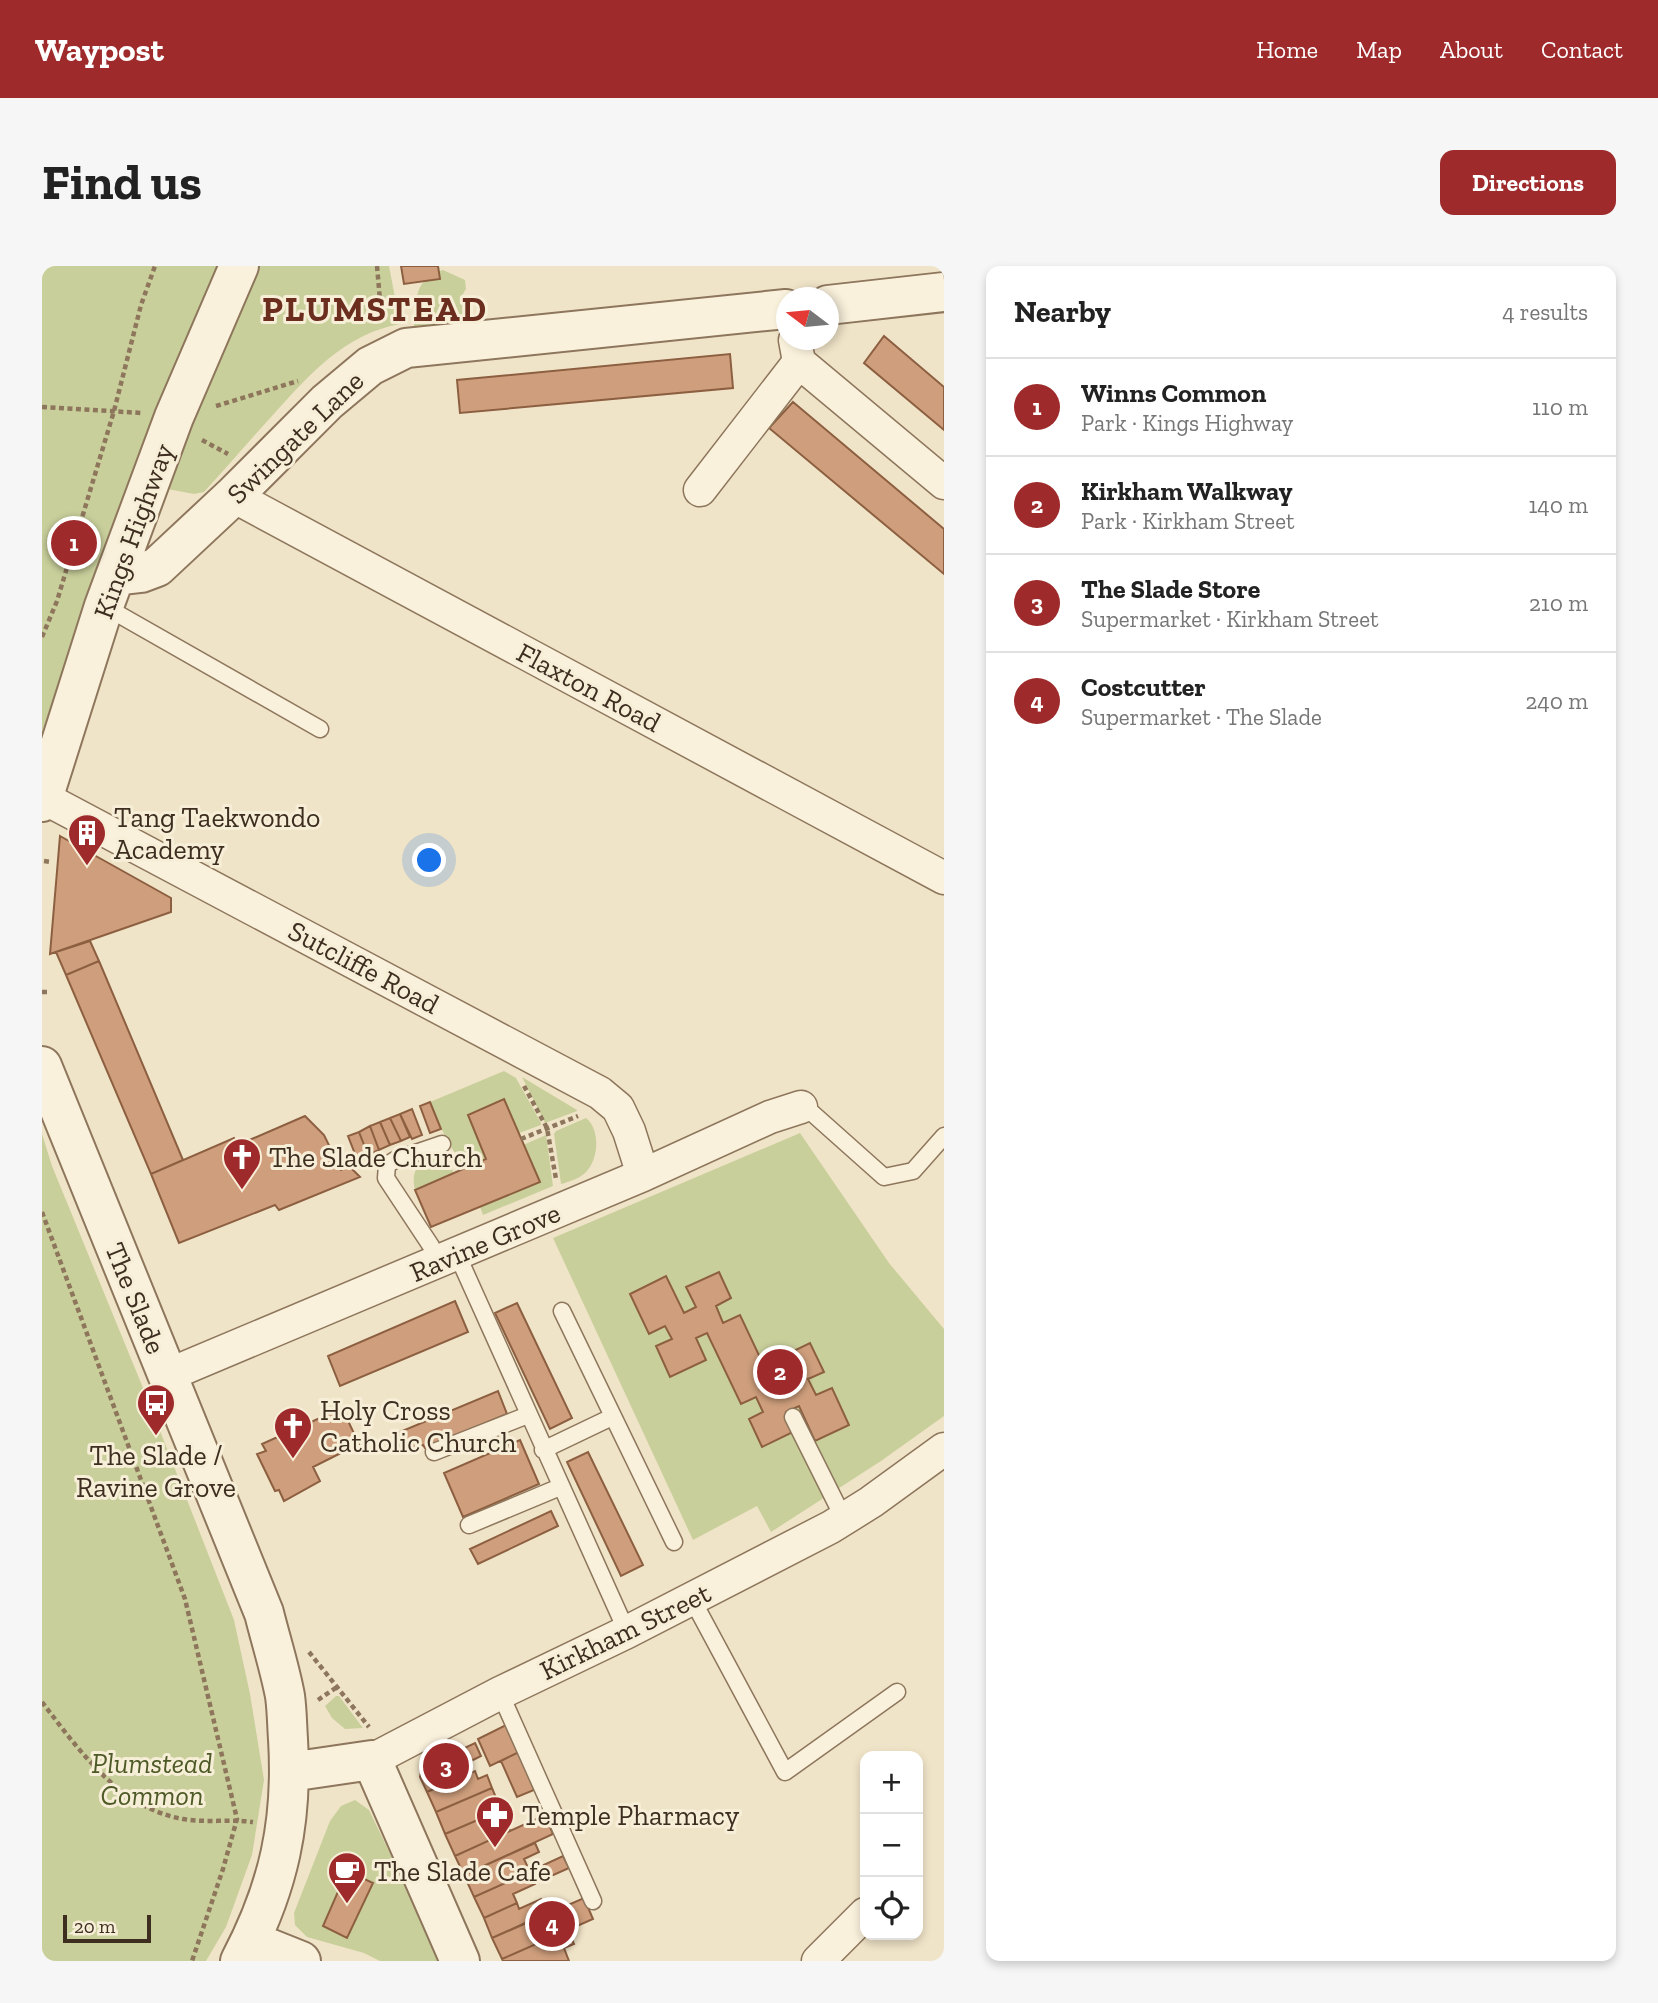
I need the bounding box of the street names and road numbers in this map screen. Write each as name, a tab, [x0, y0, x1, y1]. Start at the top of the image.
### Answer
street label: Swingate Lane	[220, 364, 370, 511]
street label: Kings Highway	[86, 438, 181, 623]
street label: Flaxton Road	[511, 636, 666, 739]
street label: Sutcliffe Road	[283, 914, 445, 1021]
street label: Ravine Grove	[405, 1196, 565, 1289]
street label: The Slade	[98, 1238, 173, 1359]
street label: Kirkham Street	[535, 1576, 716, 1687]

